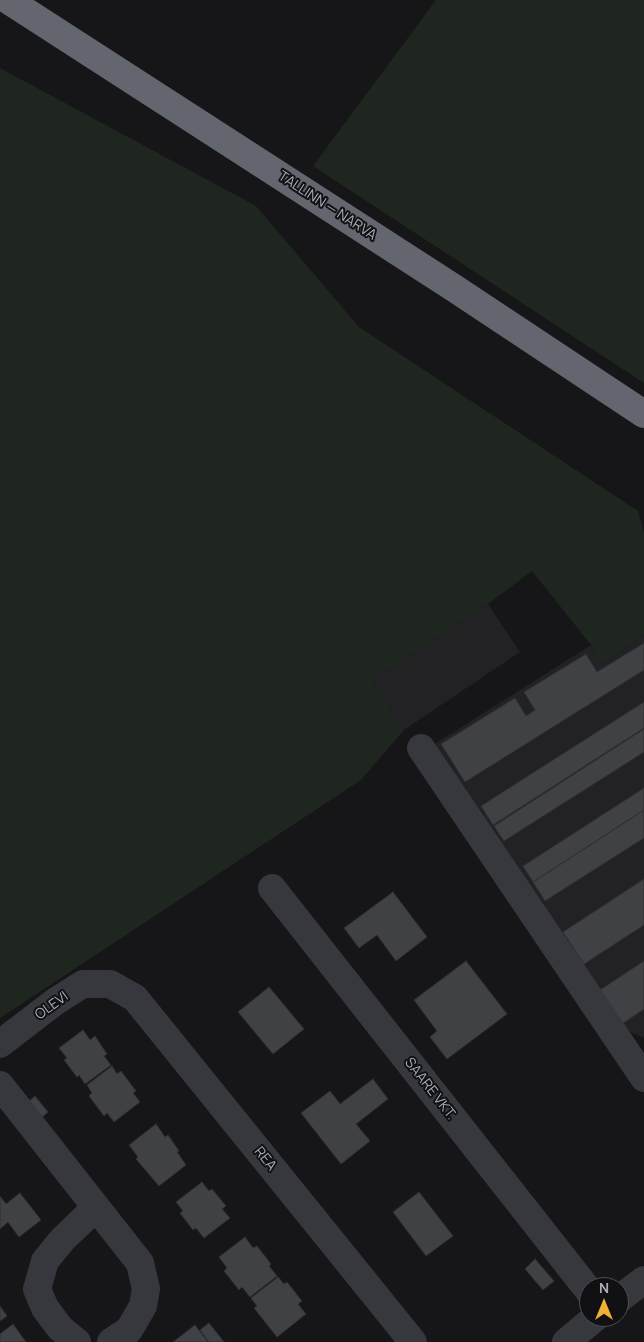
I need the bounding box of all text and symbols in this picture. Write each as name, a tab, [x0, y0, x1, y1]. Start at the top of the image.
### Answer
street label: TALLINN — NARVA	[275, 168, 379, 244]
street label: OLEVI	[32, 988, 72, 1024]
street label: SAARE VKT.	[401, 1055, 459, 1123]
street label: REA	[250, 1144, 280, 1174]
north arrow	[579, 1277, 629, 1327]
text: N	[599, 1278, 609, 1297]

